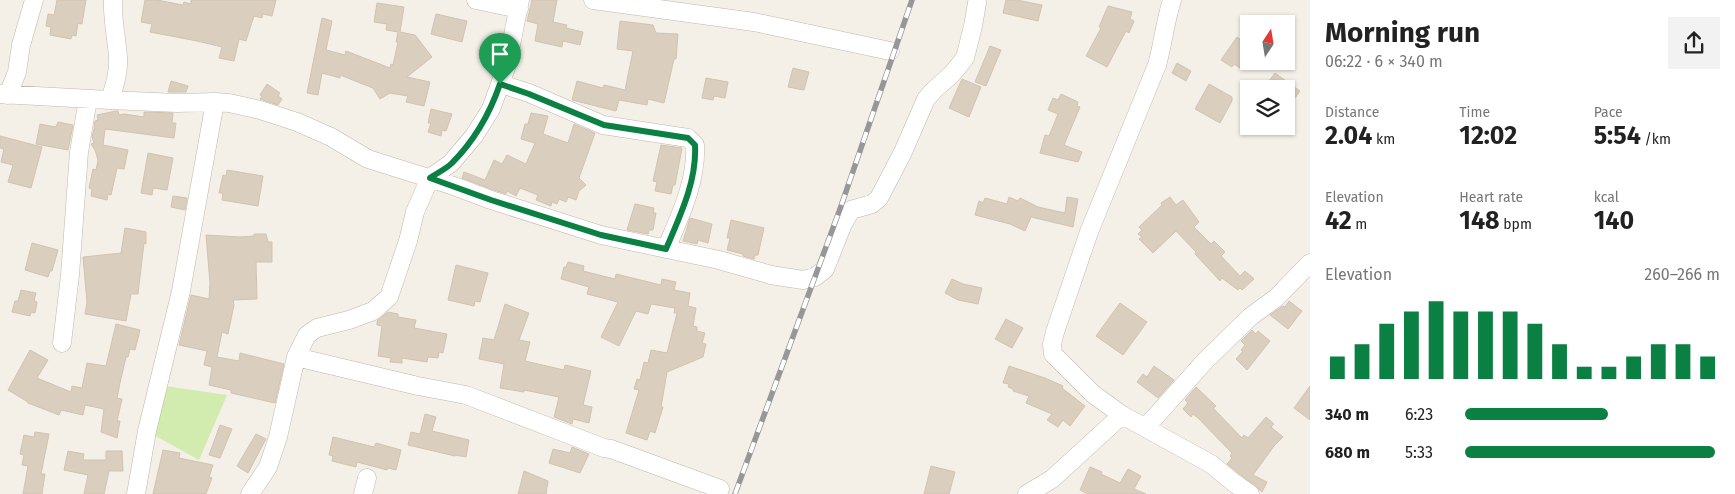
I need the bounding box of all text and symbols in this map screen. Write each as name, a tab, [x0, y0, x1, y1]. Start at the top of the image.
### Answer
north arrow	[1240, 15, 1295, 70]
map controls	[1240, 15, 1295, 135]
text: Morning run	[1325, 16, 1480, 49]
button: share	[1668, 17, 1720, 69]
pin	[479, 33, 521, 84]
icon: arrive	[486, 40, 514, 68]
text: 06:22 · 6 × 340 m	[1325, 52, 1443, 71]
button: layers	[1240, 80, 1295, 135]
text: Distance	[1325, 104, 1379, 121]
text: Time	[1459, 104, 1490, 121]
text: Pace	[1594, 104, 1623, 121]
text: 2.04	[1325, 121, 1372, 151]
text: 12:02	[1459, 121, 1517, 151]
text: 5:54	[1594, 121, 1641, 151]
text: km	[1372, 131, 1395, 148]
text: /km	[1641, 131, 1671, 148]
text: Elevation	[1325, 189, 1384, 206]
text: Heart rate	[1459, 189, 1523, 206]
text: kcal	[1594, 189, 1619, 206]
text: 42	[1325, 206, 1352, 236]
text: 148	[1459, 206, 1500, 236]
text: 140	[1594, 206, 1634, 236]
text: m	[1352, 216, 1367, 233]
text: bpm	[1500, 216, 1532, 233]
text: Elevation	[1325, 265, 1392, 284]
text: 260–266 m	[1644, 265, 1720, 284]
text: 340 m	[1325, 405, 1369, 424]
text: 6:23	[1405, 405, 1433, 424]
text: 680 m	[1325, 443, 1370, 462]
text: 5:33	[1405, 443, 1433, 462]

